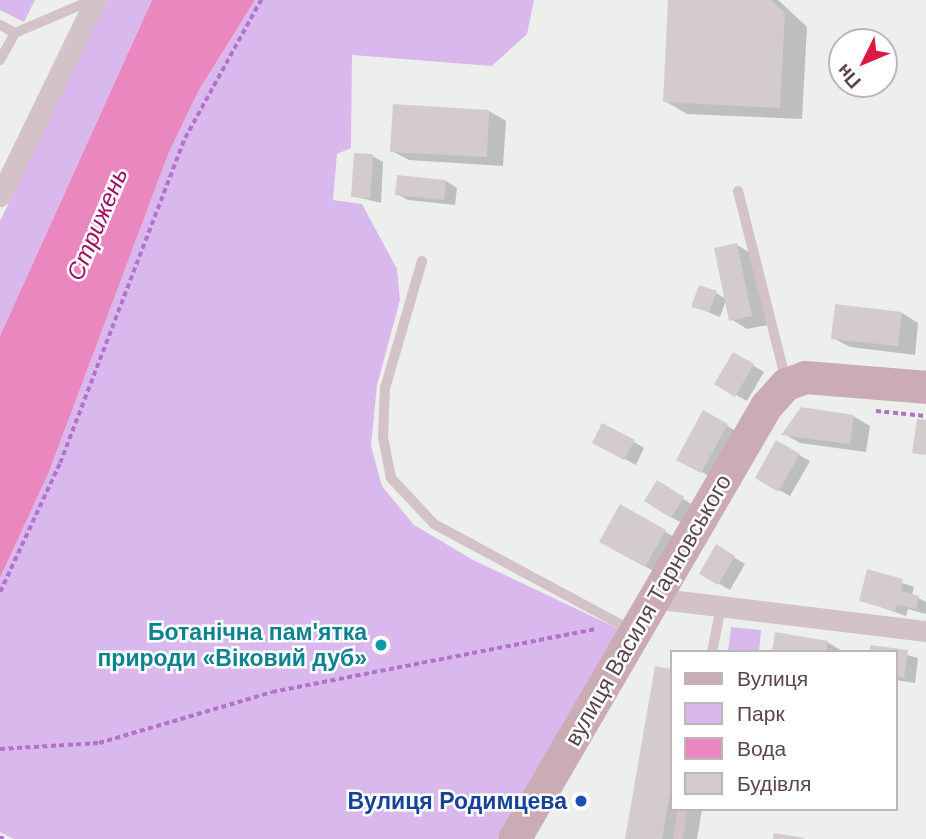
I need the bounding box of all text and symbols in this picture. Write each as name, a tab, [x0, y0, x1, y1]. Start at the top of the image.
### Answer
north arrow	[828, 28, 898, 98]
text: Пн	[832, 60, 865, 93]
water label: Стрижень	[60, 163, 134, 285]
street label: вулиця Василя Тарновського	[559, 469, 737, 751]
place label: Ботанічна пам'ятка природи «Віковий дуб»	[97, 618, 367, 672]
marker: Ботанічна пам'ятка природи «Віковий дуб»	[373, 637, 389, 653]
legend	[670, 650, 898, 811]
text: Вулиця	[737, 667, 808, 690]
text: Парк	[737, 702, 785, 725]
text: Вода	[737, 737, 786, 760]
text: Будівля	[737, 772, 811, 795]
place label: Вулиця Родимцева	[347, 787, 567, 815]
marker: Вулиця Родимцева	[573, 793, 589, 809]

